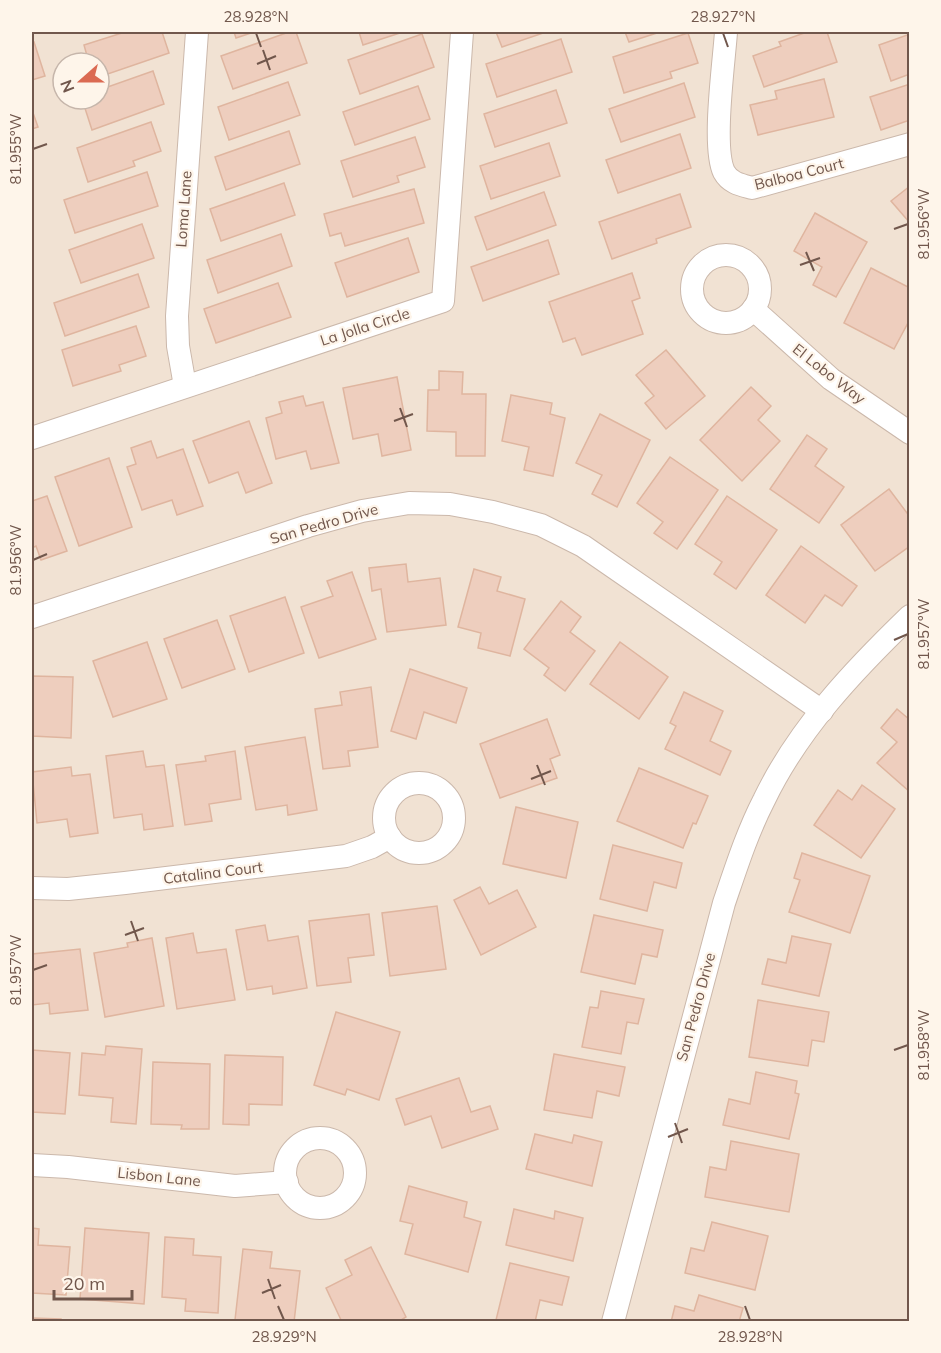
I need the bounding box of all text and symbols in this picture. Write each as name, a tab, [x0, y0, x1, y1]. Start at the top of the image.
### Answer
text: 28.928°N	[223, 7, 289, 26]
text: 28.927°N	[690, 7, 756, 26]
north arrow	[51, 51, 111, 111]
text: N	[55, 77, 78, 96]
text: 81.955°W	[6, 113, 25, 184]
street label: Balboa Court	[752, 153, 845, 194]
street label: Loma Lane	[171, 170, 196, 248]
text: 81.956°W	[914, 188, 933, 259]
street label: La Jolla Circle	[318, 303, 412, 350]
street label: El Lobo Way	[789, 339, 870, 408]
street label: San Pedro Drive	[268, 499, 380, 548]
text: 81.956°W	[6, 524, 25, 595]
text: 81.957°W	[914, 598, 933, 669]
street label: Catalina Court	[162, 857, 264, 888]
text: 81.957°W	[6, 934, 25, 1005]
street label: San Pedro Drive	[672, 950, 719, 1063]
text: 81.958°W	[914, 1009, 933, 1080]
street label: Lisbon Lane	[116, 1163, 202, 1190]
scale bar	[54, 1263, 132, 1301]
text: 20 m	[63, 1272, 105, 1295]
text: 28.929°N	[251, 1327, 317, 1346]
text: 28.928°N	[717, 1327, 783, 1346]

